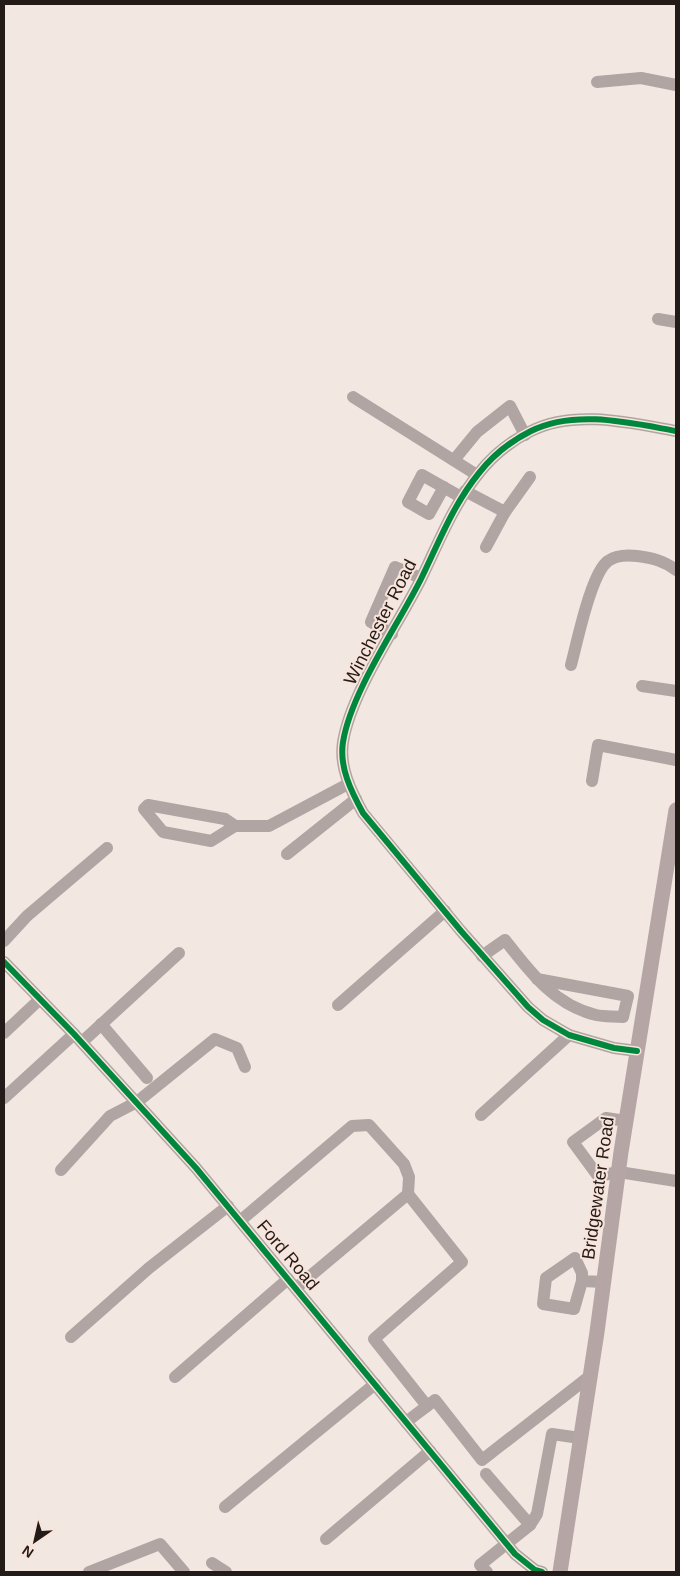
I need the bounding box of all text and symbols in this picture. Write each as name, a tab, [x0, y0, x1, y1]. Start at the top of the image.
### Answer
street label: Winchester Road	[340, 556, 420, 688]
street label: Bridgewater Road	[578, 1115, 618, 1261]
street label: Ford Road	[253, 1216, 323, 1294]
north arrow	[10, 1516, 60, 1566]
text: N	[19, 1542, 36, 1561]

